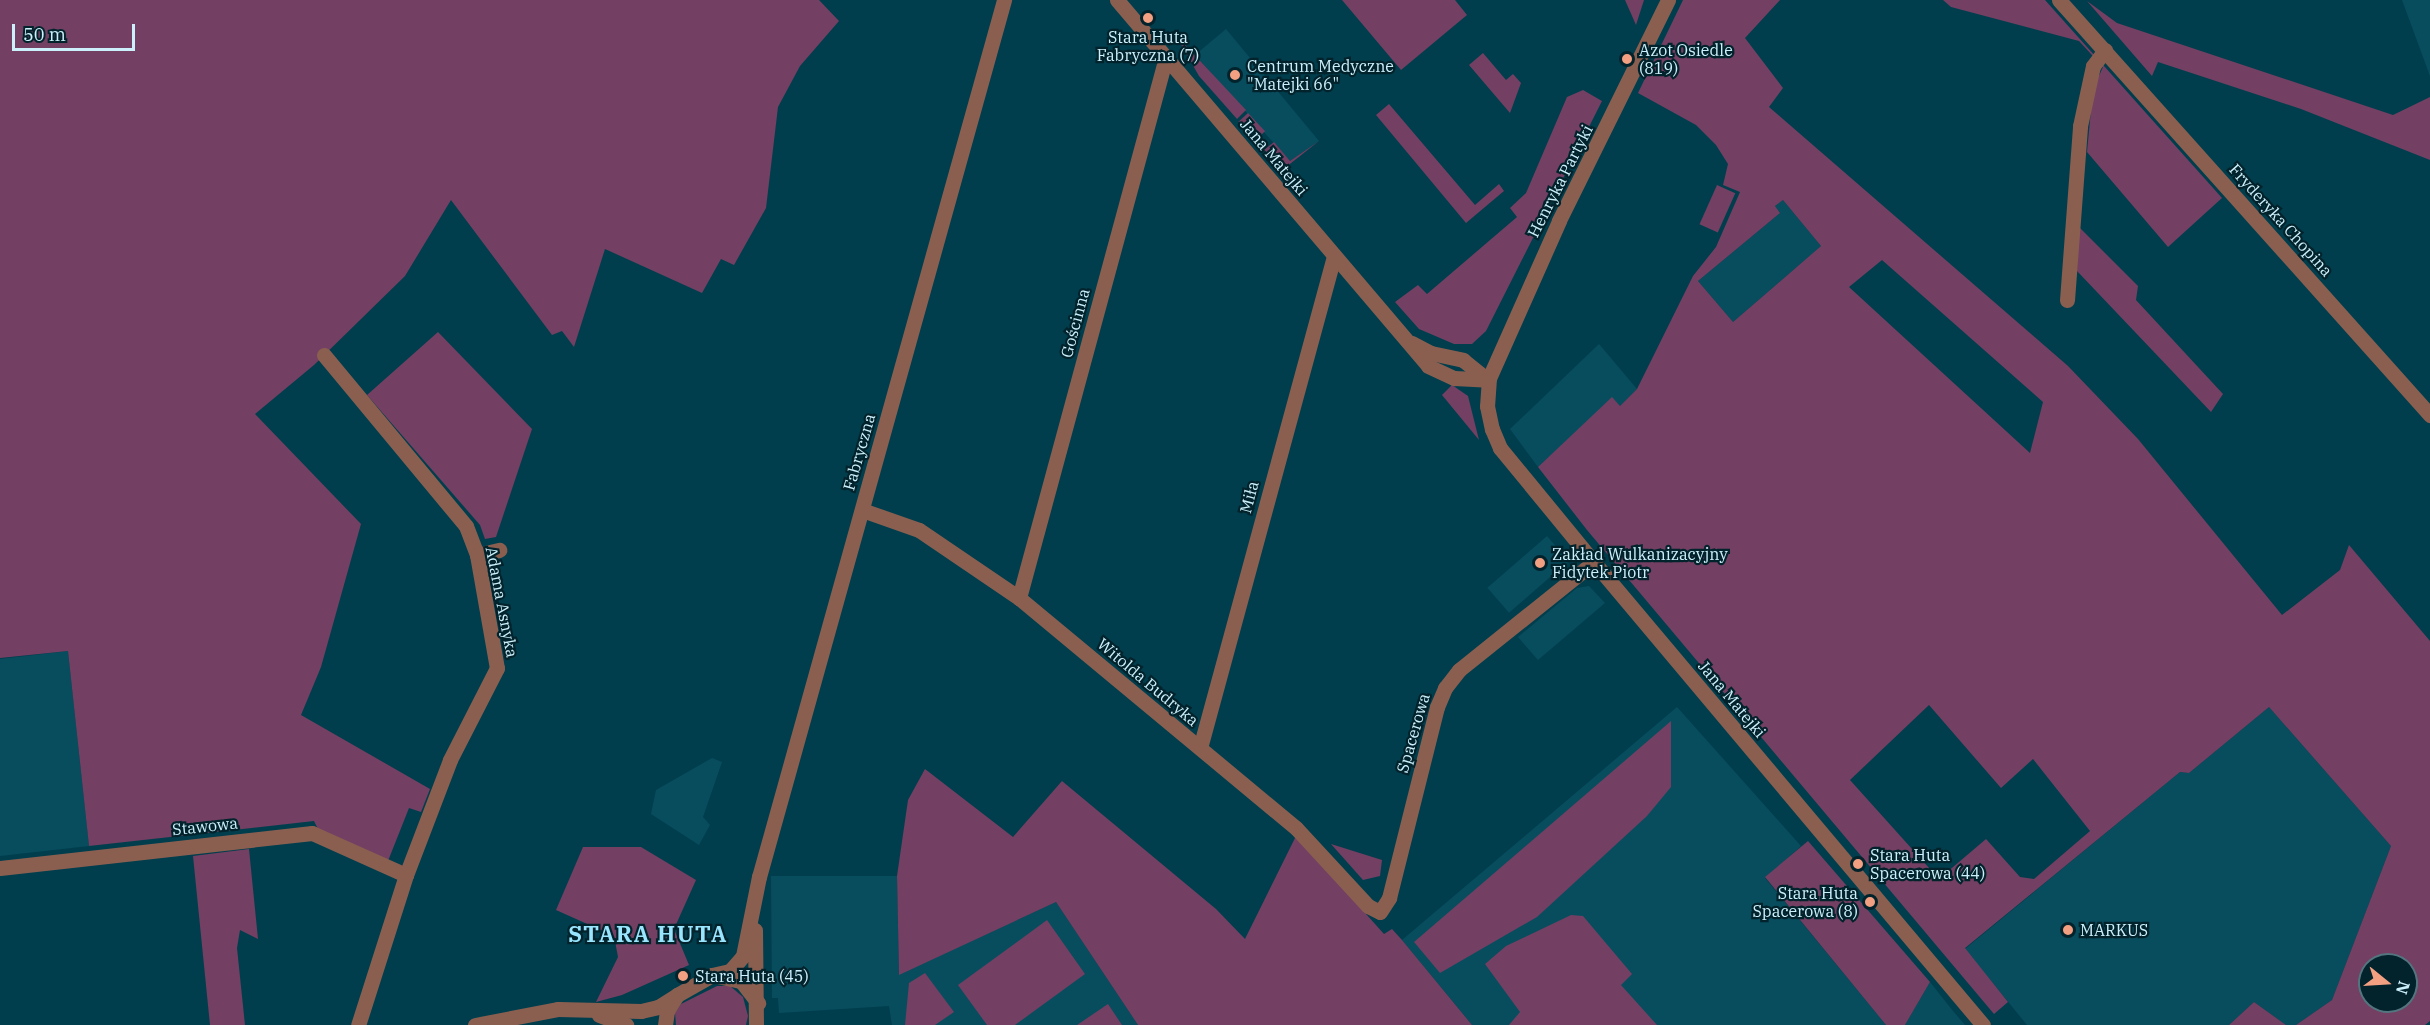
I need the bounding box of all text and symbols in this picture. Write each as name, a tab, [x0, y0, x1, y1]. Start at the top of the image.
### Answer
marker: Stara Huta Fabryczna (7)	[1141, 11, 1155, 25]
scale bar	[15, 12, 138, 50]
text: 50 m	[23, 23, 66, 46]
place label: Stara Huta Fabryczna (7)	[1097, 27, 1199, 65]
place label: Azot Osiedle (819)	[1639, 40, 1733, 78]
marker: Azot Osiedle (819)	[1620, 52, 1634, 66]
place label: Centrum Medyczne "Matejki 66"	[1247, 56, 1394, 94]
marker: Centrum Medyczne "Matejki 66"	[1228, 68, 1242, 82]
street label: Jana Matejki	[1236, 115, 1312, 199]
street label: Henryka Partyki	[1523, 122, 1597, 240]
street label: Fryderyka Chopina	[2225, 160, 2337, 280]
street label: Gościnna	[1057, 286, 1093, 360]
street label: Fabryczna	[839, 411, 879, 493]
street label: Miła	[1236, 479, 1262, 515]
place label: Zakład Wulkanizacyjny Fidytek Piotr	[1552, 544, 1728, 582]
street label: Adama Asnyka	[482, 545, 522, 659]
marker: Zakład Wulkanizacyjny Fidytek Piotr	[1533, 556, 1547, 570]
street label: Witolda Budryka	[1093, 634, 1203, 730]
street label: Jana Matejki	[1694, 657, 1770, 741]
street label: Spacerowa	[1393, 691, 1433, 775]
street label: Stawowa	[171, 813, 239, 839]
place label: Stara Huta Spacerowa (44)	[1870, 845, 1985, 883]
marker: Stara Huta Spacerowa (44)	[1851, 857, 1865, 871]
place label: Stara Huta Spacerowa (8)	[1752, 883, 1858, 921]
marker: Stara Huta Spacerowa (8)	[1863, 895, 1877, 909]
place label: MARKUS	[2080, 920, 2148, 940]
district label: STARA HUTA	[568, 921, 728, 947]
marker: MARKUS	[2061, 923, 2075, 937]
north arrow	[2358, 953, 2418, 1013]
place label: Stara Huta (45)	[695, 966, 809, 986]
marker: Stara Huta (45)	[676, 969, 690, 983]
text: N	[2392, 979, 2415, 997]

